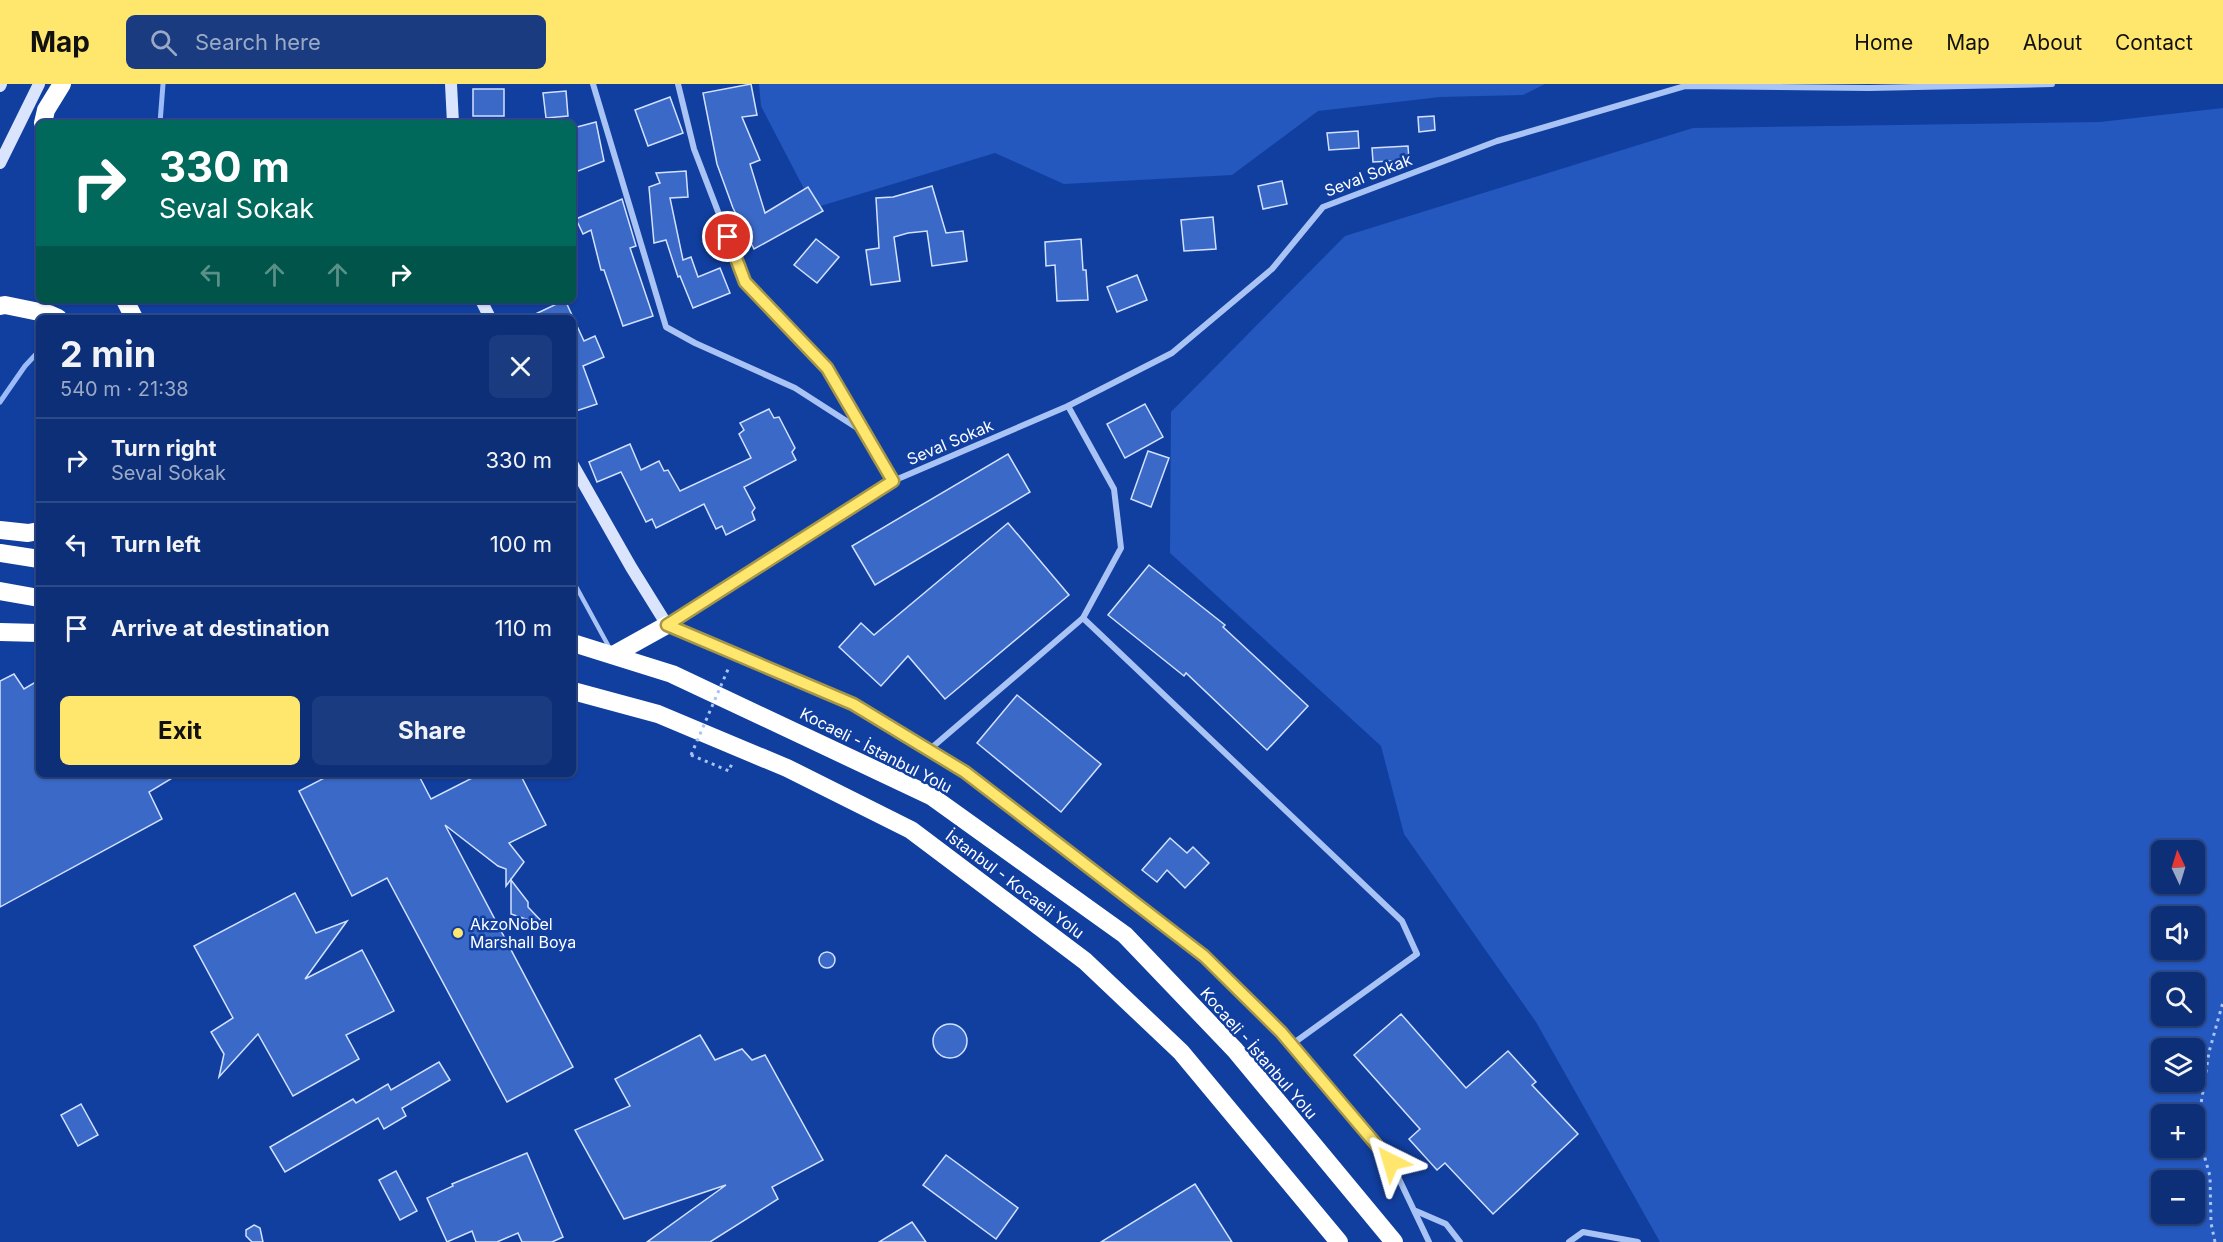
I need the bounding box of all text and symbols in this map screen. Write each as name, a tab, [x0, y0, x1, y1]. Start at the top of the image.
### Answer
search box	[126, 15, 546, 69]
text: Map	[30, 25, 90, 59]
icon: search	[147, 26, 180, 59]
text: Search here	[195, 29, 321, 55]
text: Home	[1854, 30, 1913, 55]
text: Map	[1946, 30, 1990, 55]
text: About	[2023, 30, 2082, 55]
text: Contact	[2115, 30, 2193, 55]
text: 330 m	[159, 141, 290, 192]
icon: right	[60, 144, 138, 222]
street label: Seval Sokak	[1321, 149, 1415, 201]
text: Seval Sokak	[159, 192, 314, 225]
pin	[702, 211, 753, 262]
icon: arrive	[711, 220, 744, 253]
icon: left	[195, 258, 228, 291]
icon: ahead	[258, 258, 291, 291]
icon: ahead	[321, 258, 354, 291]
icon: right	[384, 258, 417, 291]
text: 2 min	[60, 332, 156, 376]
button: close	[489, 335, 552, 398]
text: 540 m · 21:38	[60, 377, 189, 401]
street label: Seval Sokak	[904, 415, 996, 469]
text: Turn right	[111, 435, 217, 461]
icon: right	[60, 444, 93, 477]
text: 330 m	[485, 447, 552, 473]
text: Seval Sokak	[111, 461, 226, 485]
icon: left	[60, 528, 93, 561]
text: Turn left	[111, 531, 201, 557]
text: 100 m	[490, 531, 552, 557]
icon: arrive	[60, 612, 93, 645]
text: Arrive at destination	[111, 615, 330, 641]
text: 110 m	[495, 615, 552, 641]
button: Exit	[60, 696, 300, 765]
button: Share	[312, 696, 552, 765]
street label: Kocaeli - İstanbul Yolu	[797, 703, 955, 797]
street label: İstanbul - Kocaeli Yolu	[942, 825, 1088, 943]
north arrow	[2151, 840, 2205, 894]
map controls	[2151, 840, 2205, 1224]
button: sound	[2151, 906, 2205, 960]
place label: AkzoNobel Marshall Boya	[470, 914, 576, 952]
marker: AkzoNobel Marshall Boya	[451, 926, 465, 940]
button: search	[2151, 972, 2205, 1026]
street label: Kocaeli - İstanbul Yolu	[1196, 983, 1322, 1123]
button: layers	[2151, 1038, 2205, 1092]
button: +	[2151, 1104, 2205, 1158]
position arrow	[1359, 1130, 1423, 1194]
button: −	[2151, 1170, 2205, 1224]

